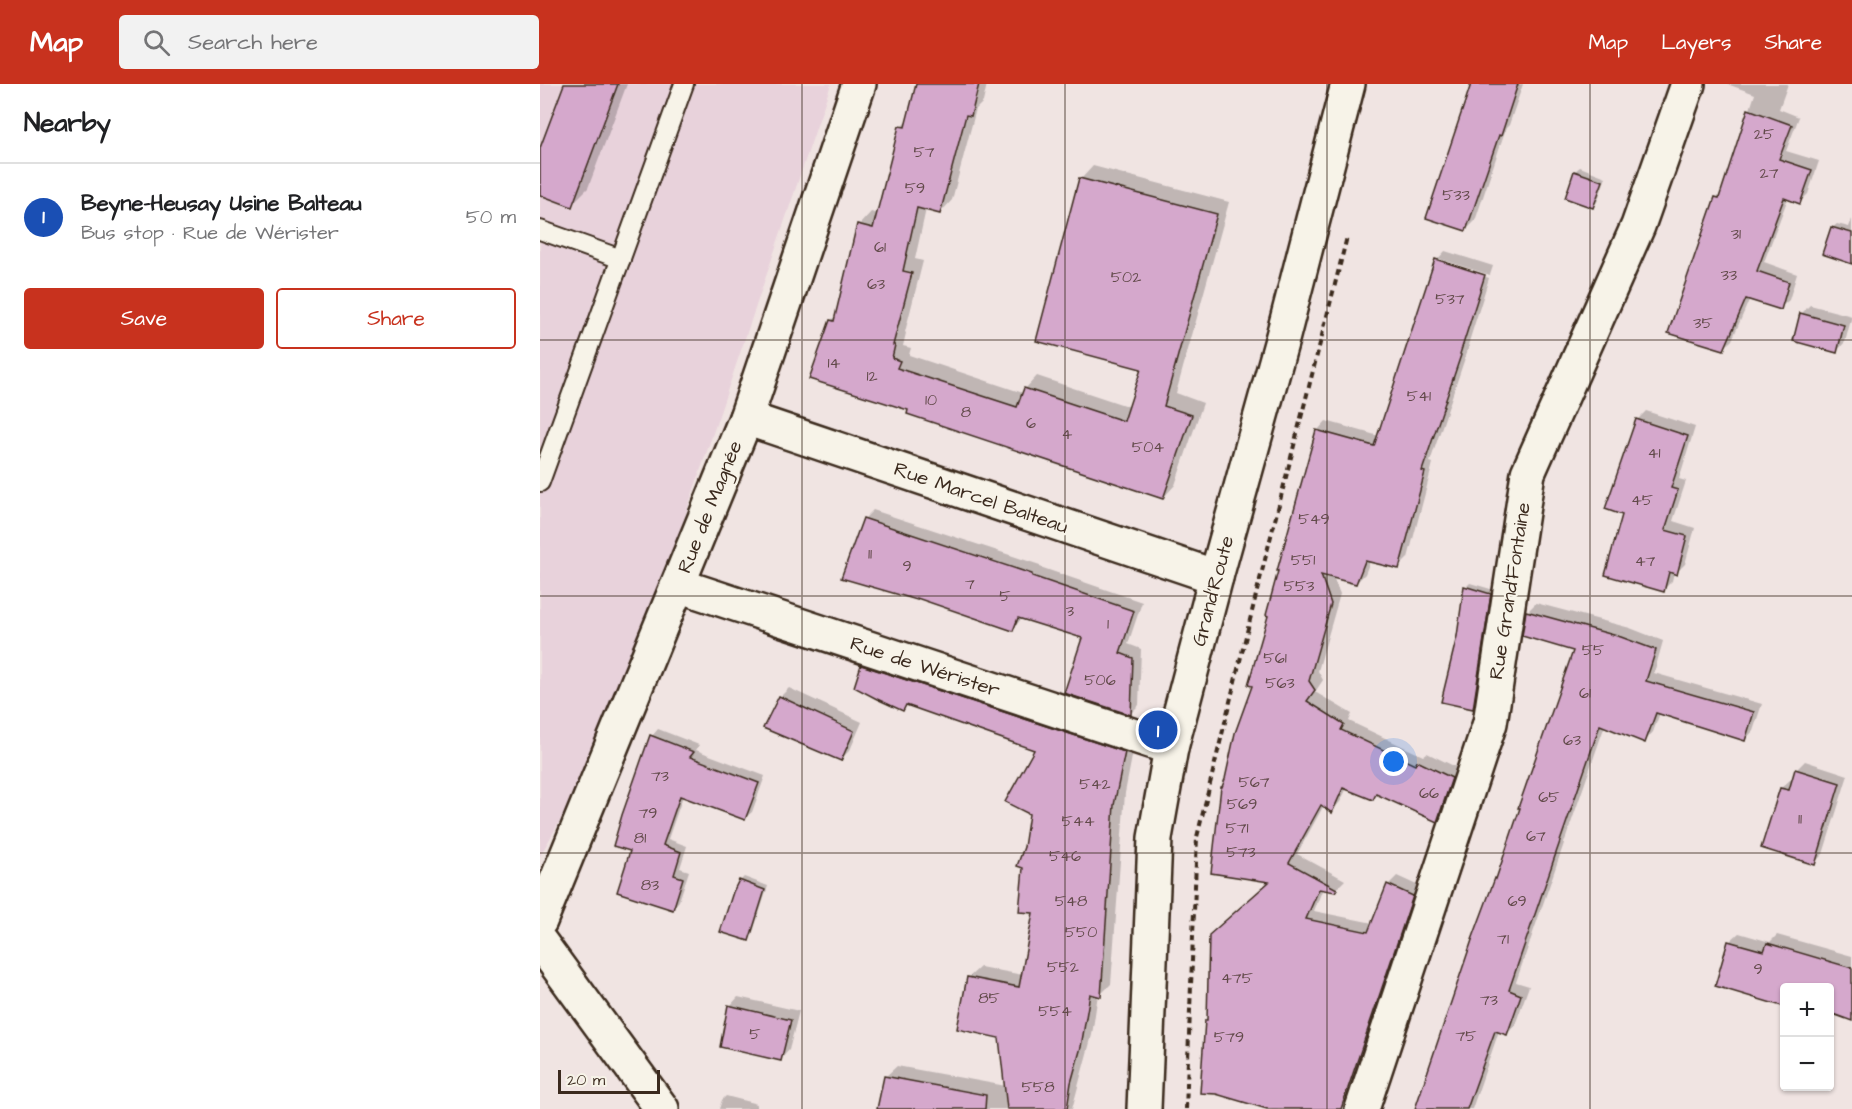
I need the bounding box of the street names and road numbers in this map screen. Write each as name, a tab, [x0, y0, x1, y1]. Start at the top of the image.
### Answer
street label: Rue de Magnée	[671, 436, 750, 578]
street label: Rue Marcel Balteau	[890, 455, 1072, 541]
street label: Rue Grand'Fontaine	[1482, 500, 1538, 682]
street label: Grand'Route	[1185, 533, 1241, 649]
street label: Rue de Wérister	[846, 630, 1004, 704]

